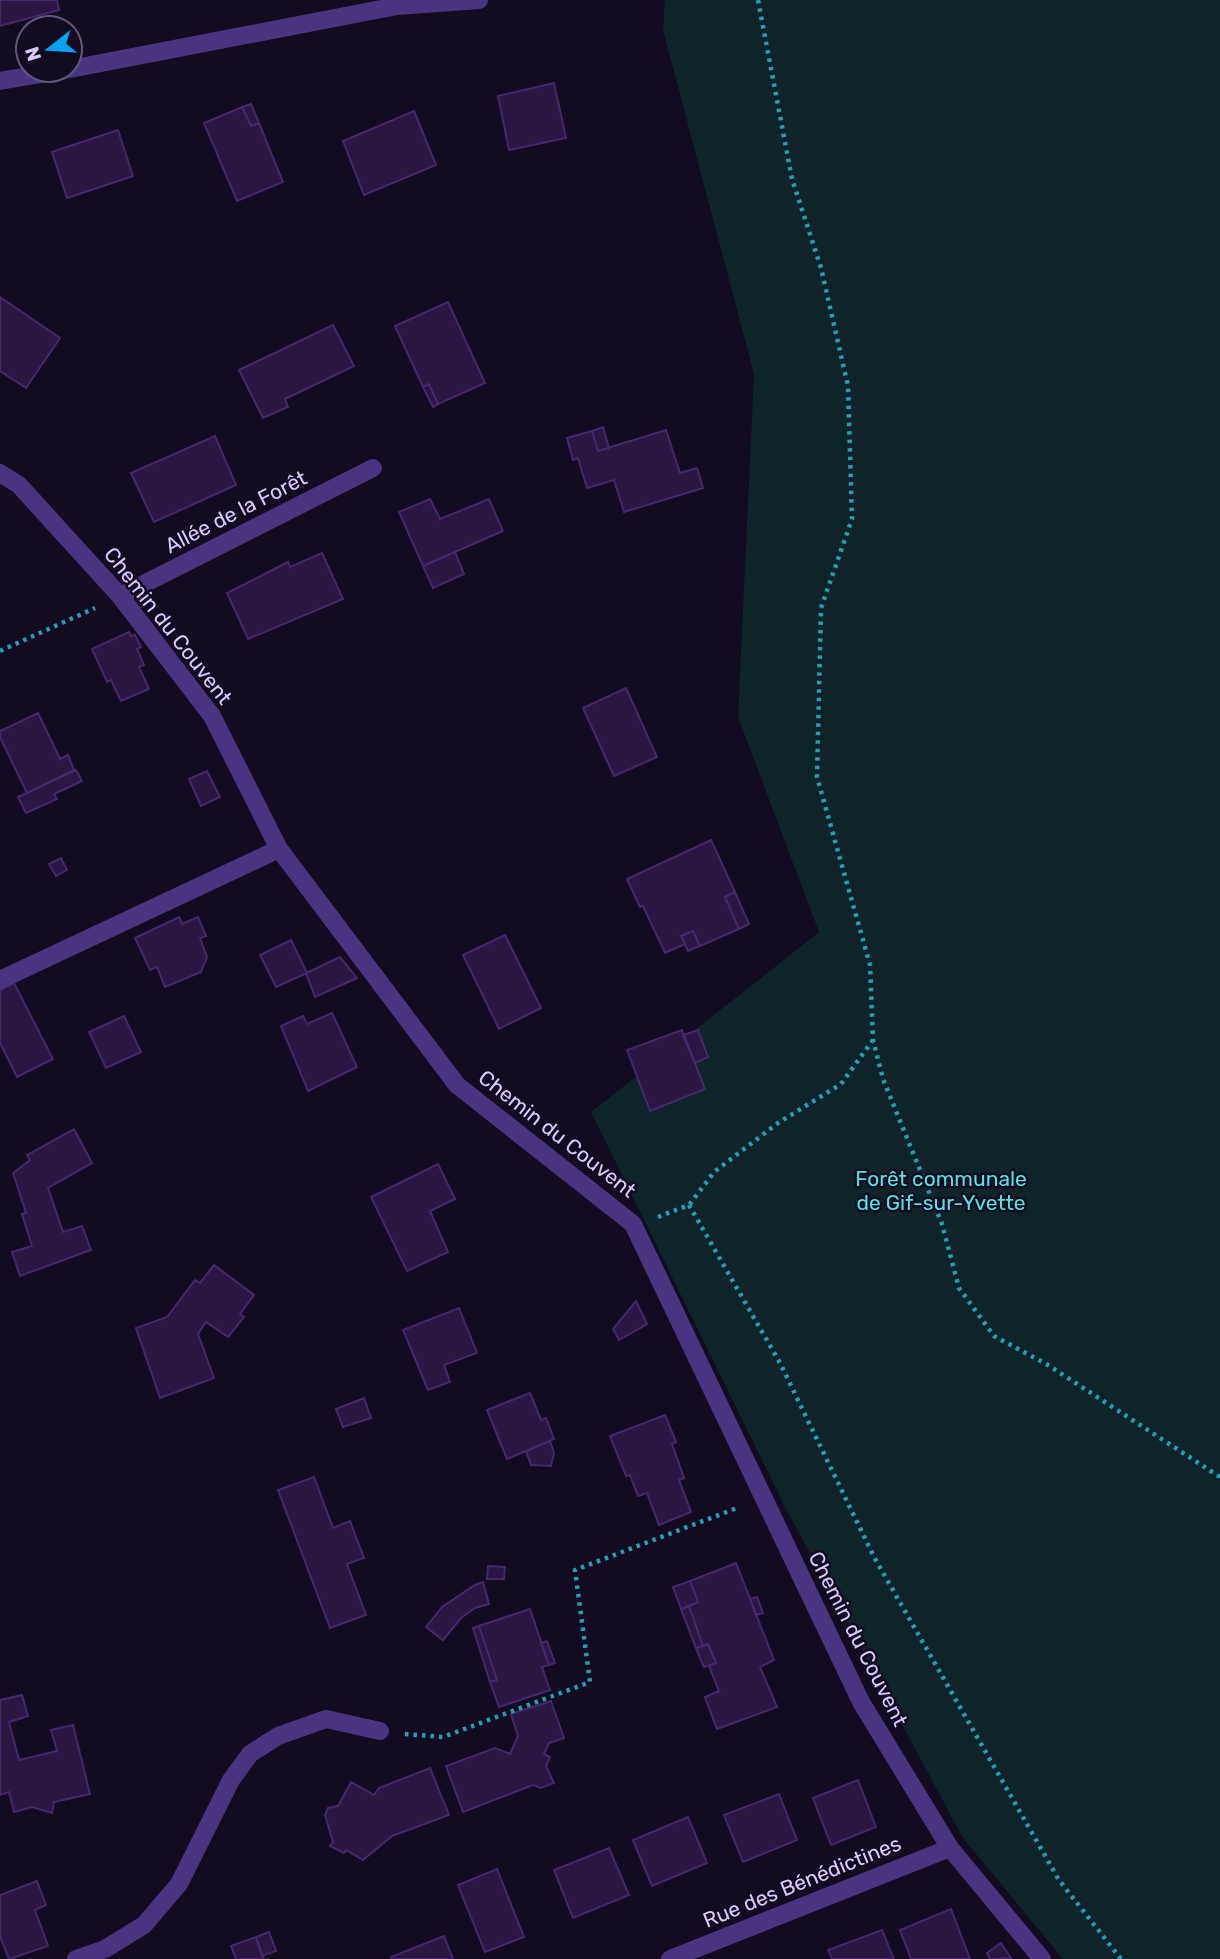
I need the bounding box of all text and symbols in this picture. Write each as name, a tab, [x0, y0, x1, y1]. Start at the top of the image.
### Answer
north arrow	[14, 14, 84, 84]
text: N	[20, 44, 46, 64]
street label: Allée de la Forêt	[161, 465, 311, 558]
street label: Chemin du Couvent	[99, 542, 238, 709]
street label: Chemin du Couvent	[474, 1064, 641, 1203]
park label: Forêt communale de Gif-sur-Yvette	[855, 1166, 1027, 1215]
street label: Chemin du Couvent	[804, 1547, 913, 1730]
street label: Rue des Bénédictines	[699, 1830, 904, 1933]

